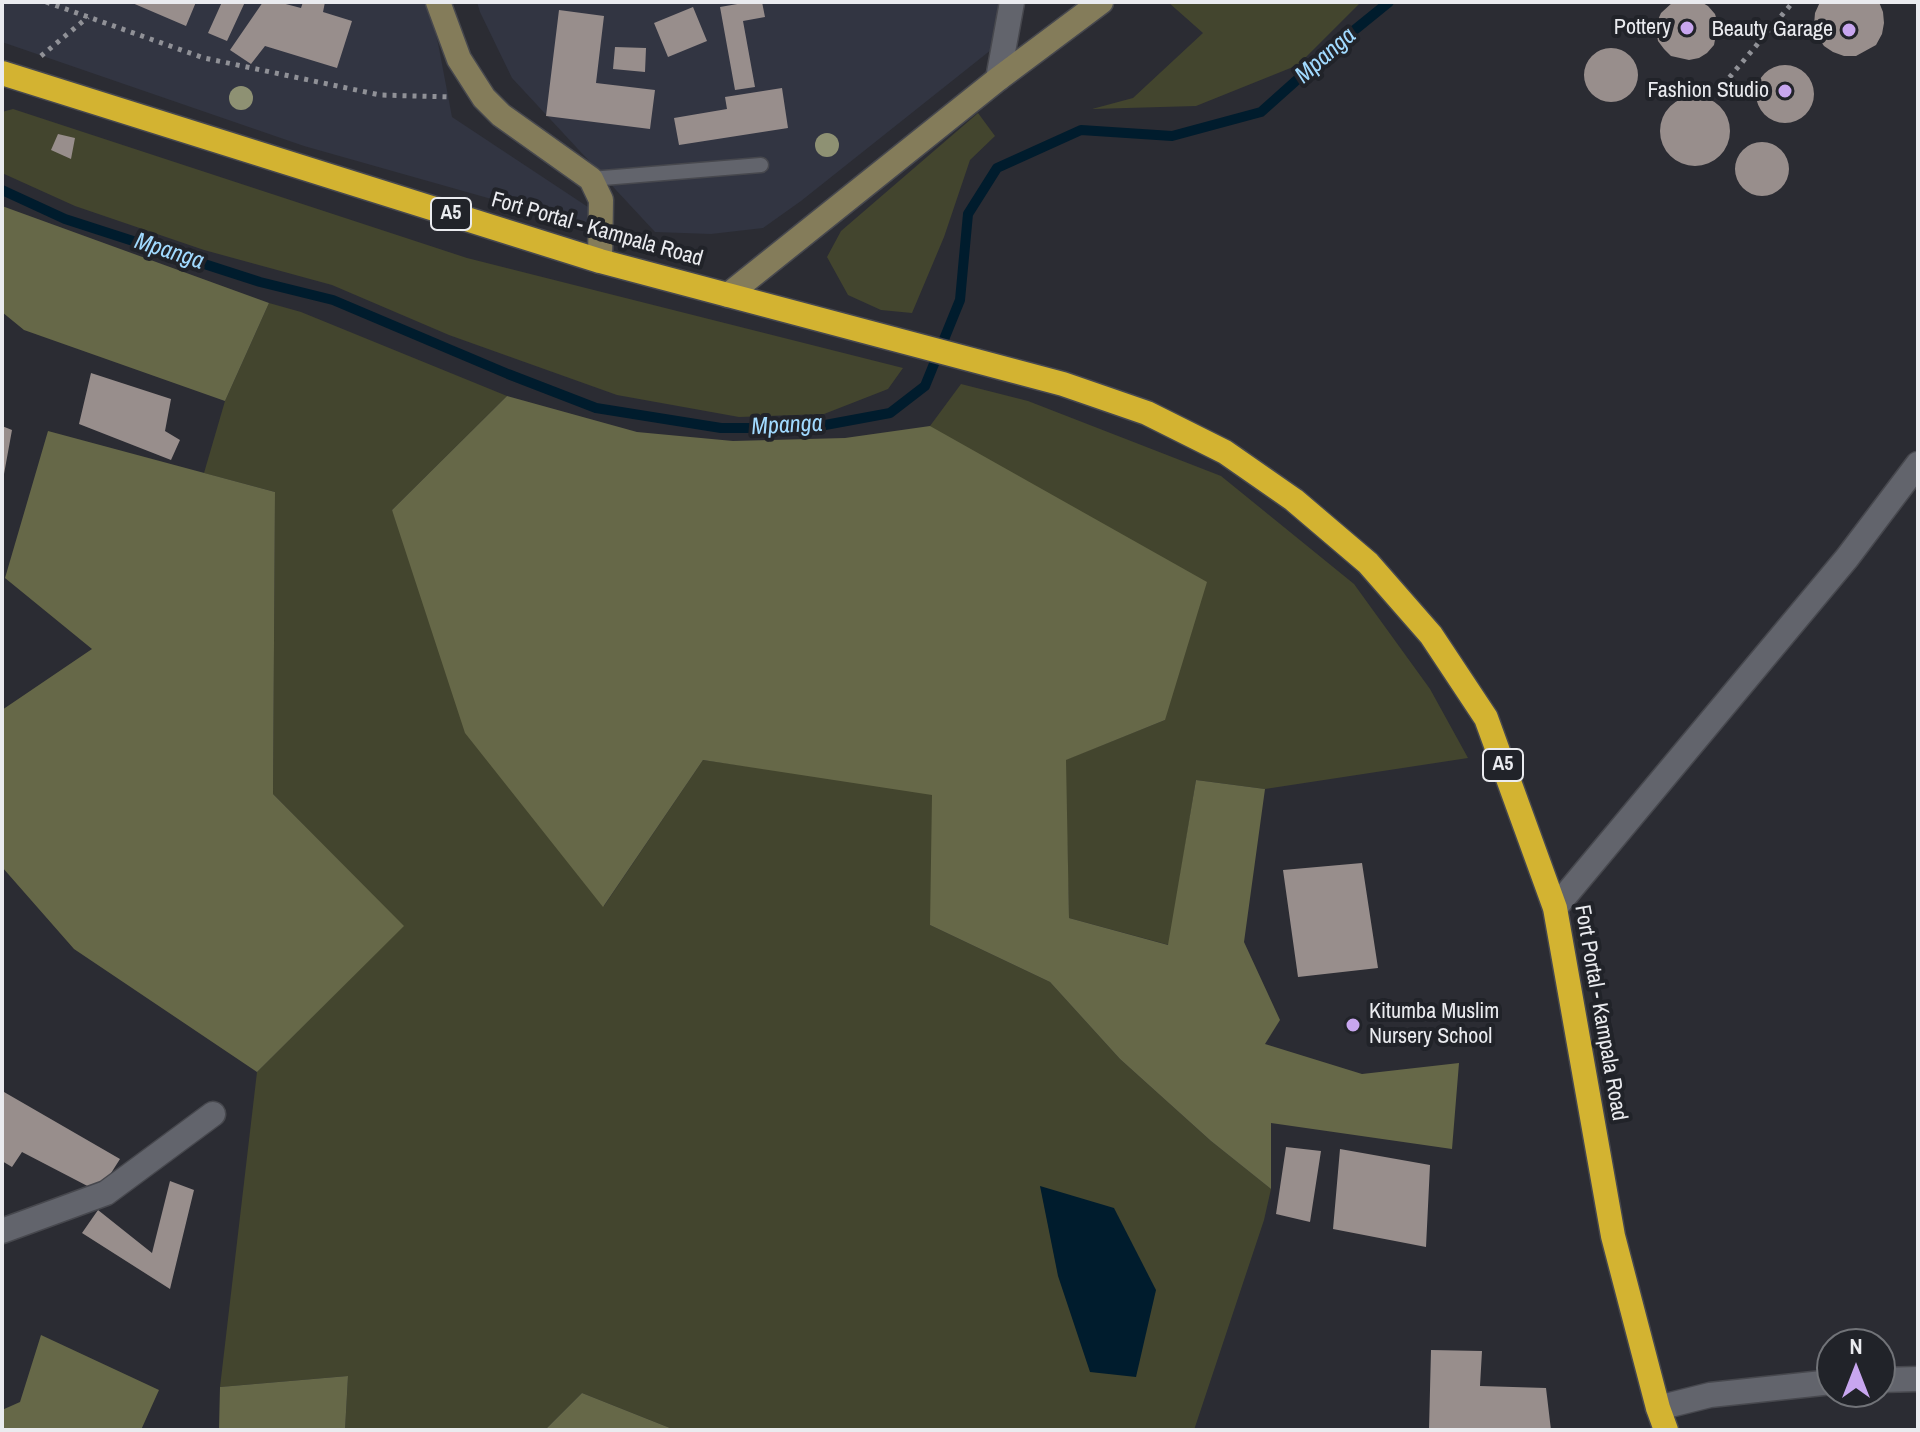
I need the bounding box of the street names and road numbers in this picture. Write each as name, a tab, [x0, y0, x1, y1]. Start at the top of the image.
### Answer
street label: Fort Portal - Kampala Road	[488, 187, 706, 273]
road number: A5	[431, 198, 471, 230]
road number: A5	[1483, 749, 1523, 781]
street label: Fort Portal - Kampala Road	[1568, 903, 1632, 1123]

